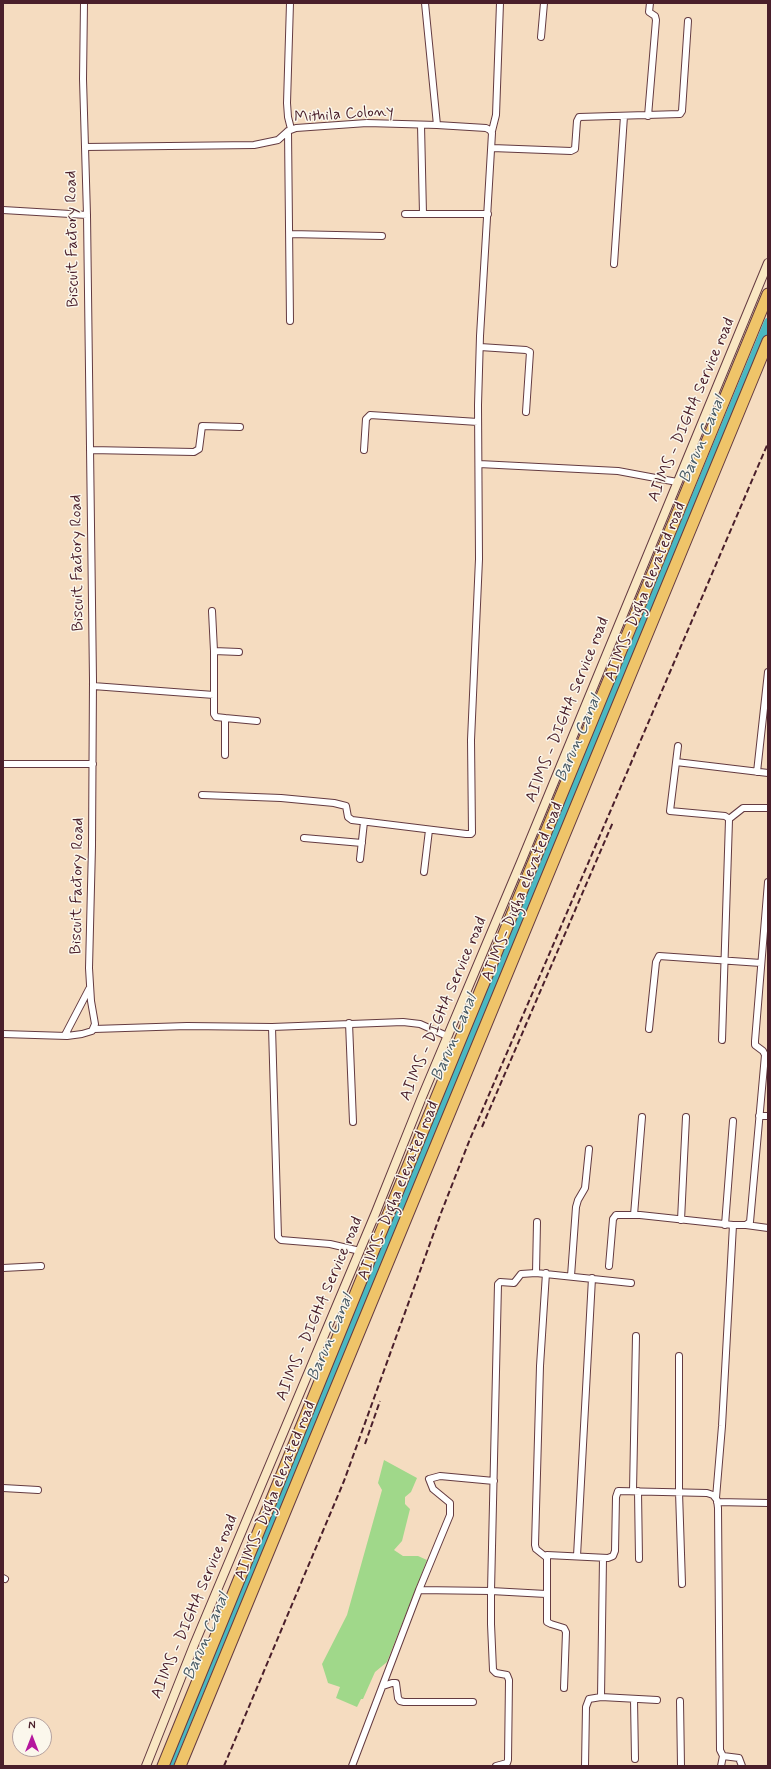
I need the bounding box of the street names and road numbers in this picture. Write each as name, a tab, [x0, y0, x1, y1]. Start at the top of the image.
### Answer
street label: Mithila Colony	[294, 102, 394, 128]
street label: Biscuit Factory Road	[62, 170, 84, 308]
street label: AIIMS - DIGHA Service road	[644, 315, 740, 505]
street label: Biscuit Factory Road	[67, 494, 89, 632]
street label: AIIMS- Digha elevated road	[601, 500, 691, 684]
street label: AIIMS - DIGHA Service road	[522, 615, 614, 805]
street label: AIIMS- Digha elevated road	[478, 800, 568, 984]
street label: Biscuit Factory Road	[67, 817, 89, 955]
street label: AIIMS - DIGHA Service road	[396, 914, 492, 1104]
street label: AIIMS- Digha elevated road	[354, 1099, 444, 1283]
street label: AIIMS - DIGHA Service road	[272, 1214, 368, 1404]
street label: AIIMS- Digha elevated road	[231, 1399, 321, 1583]
street label: AIIMS - DIGHA Service road	[147, 1512, 243, 1702]

